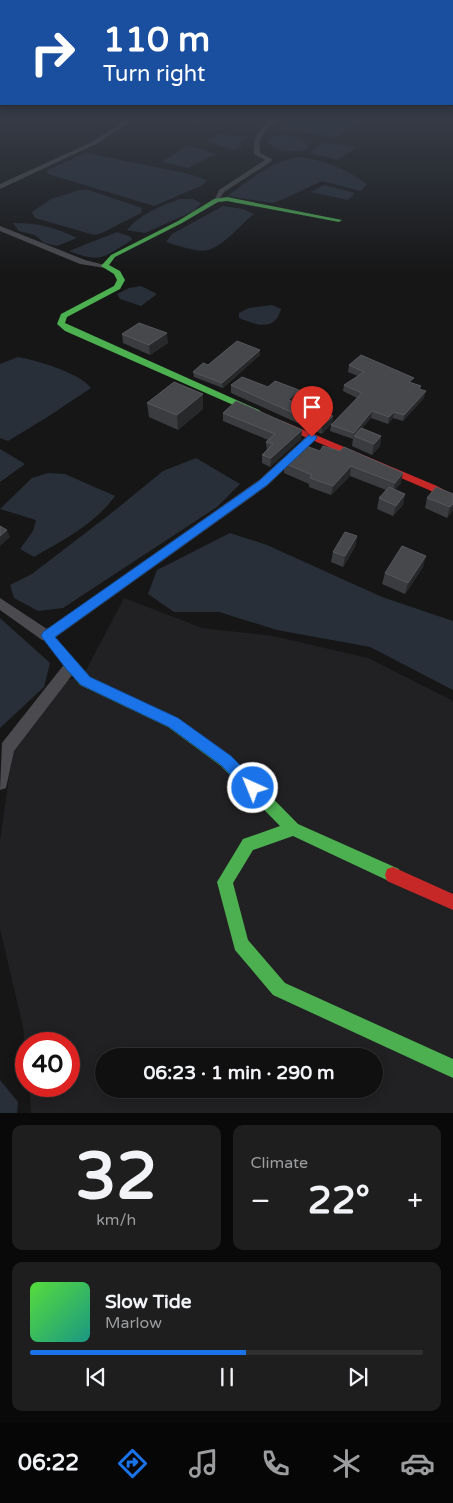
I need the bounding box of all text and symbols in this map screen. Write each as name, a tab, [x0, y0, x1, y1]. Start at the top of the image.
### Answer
text: 110 m	[103, 19, 210, 61]
icon: right	[20, 20, 85, 85]
text: Turn right	[103, 61, 205, 87]
pin	[291, 386, 333, 437]
icon: arrive	[298, 393, 326, 421]
position arrow	[226, 761, 278, 813]
speed limit sign: 40	[15, 1032, 80, 1097]
text: 06:23 · 1 min · 290 m	[143, 1062, 335, 1084]
text: 32	[75, 1138, 157, 1217]
text: Climate	[251, 1153, 308, 1173]
text: 22°	[308, 1178, 370, 1224]
text: −	[251, 1184, 270, 1218]
text: +	[407, 1184, 423, 1218]
text: km/h	[96, 1210, 136, 1230]
text: Slow Tide	[105, 1291, 192, 1313]
text: Marlow	[105, 1313, 162, 1333]
icon: previous	[82, 1363, 110, 1391]
icon: pause	[213, 1363, 241, 1391]
icon: next	[344, 1363, 372, 1391]
icon: directions	[115, 1446, 150, 1481]
icon: music	[186, 1446, 221, 1481]
icon: phone	[258, 1446, 293, 1481]
icon: climate	[329, 1446, 364, 1481]
icon: car	[400, 1446, 435, 1481]
text: 06:22	[18, 1450, 79, 1476]

